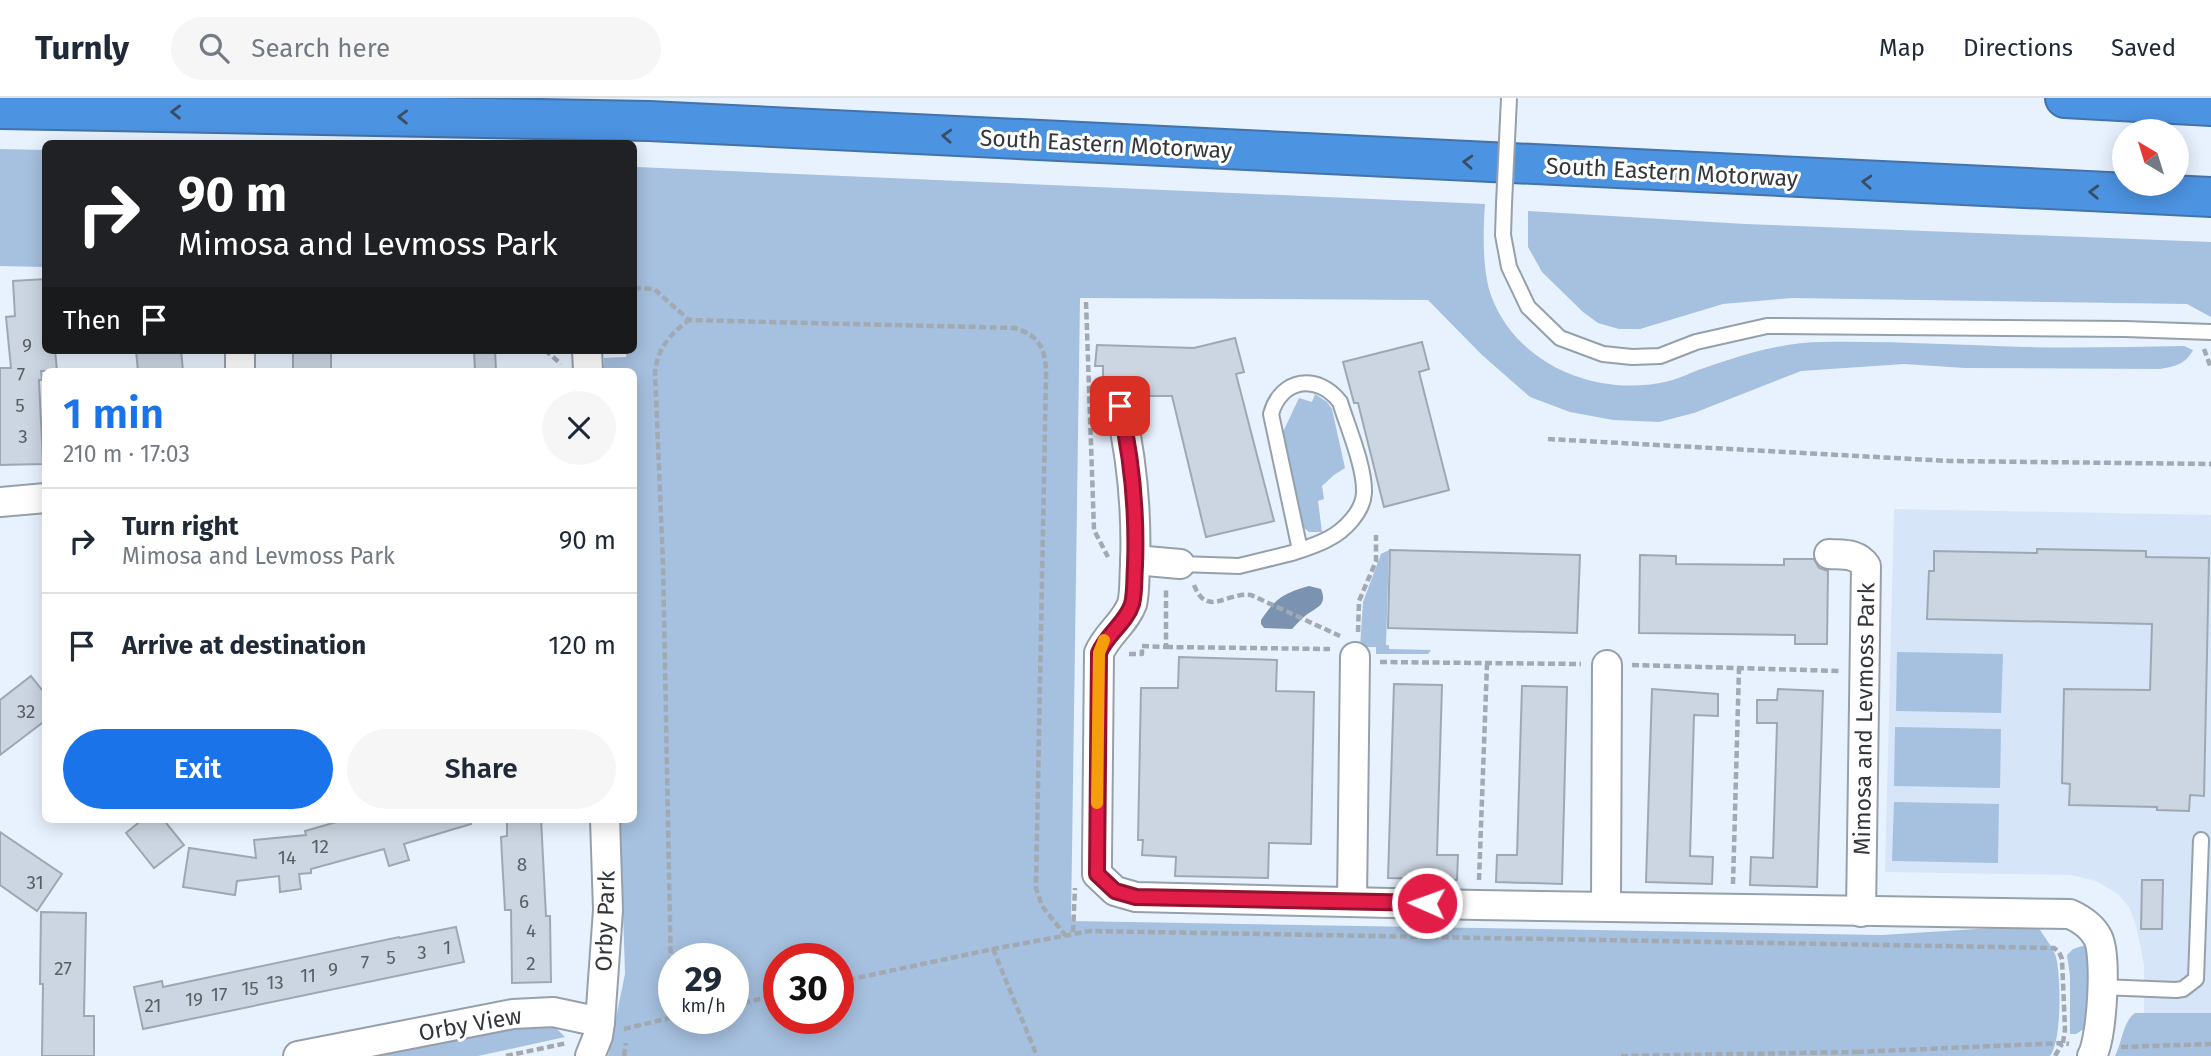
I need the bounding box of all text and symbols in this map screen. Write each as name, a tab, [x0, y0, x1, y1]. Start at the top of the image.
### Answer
search box	[171, 17, 661, 80]
text: Turnly	[35, 28, 129, 68]
icon: search	[195, 29, 233, 67]
text: Search here	[251, 33, 390, 64]
text: Map	[1879, 34, 1925, 62]
text: Directions	[1963, 34, 2073, 62]
text: Saved	[2111, 34, 2176, 62]
one-way arrow	[170, 104, 181, 120]
one-way arrow	[397, 109, 408, 124]
north arrow	[2112, 119, 2189, 196]
map controls	[2112, 119, 2189, 196]
street label: South Eastern Motorway	[979, 123, 1233, 165]
one-way arrow	[941, 129, 952, 144]
street label: South Eastern Motorway	[1545, 151, 1799, 193]
one-way arrow	[1462, 155, 1473, 170]
text: 90 m	[178, 165, 287, 224]
icon: right	[63, 168, 154, 259]
one-way arrow	[1861, 175, 1872, 190]
one-way arrow	[2088, 185, 2099, 200]
text: Mimosa and Levmoss Park	[178, 225, 558, 263]
icon: arrive	[135, 301, 173, 339]
text: Then	[63, 305, 121, 336]
house number: 9	[22, 334, 32, 357]
house number: 7	[17, 363, 25, 386]
pin	[1090, 376, 1150, 436]
icon: arrive	[1101, 387, 1139, 425]
text: 1 min	[63, 389, 164, 439]
button: close	[542, 391, 616, 465]
house number: 5	[15, 394, 25, 417]
house number: 3	[18, 425, 28, 448]
text: 210 m · 17:03	[63, 440, 190, 468]
text: Turn right	[122, 511, 239, 542]
icon: right	[63, 522, 101, 560]
text: 90 m	[559, 525, 616, 556]
text: Mimosa and Levmoss Park	[122, 542, 395, 570]
street label: Mimosa and Levmoss Park	[1848, 582, 1880, 856]
icon: arrive	[63, 627, 101, 665]
text: Arrive at destination	[122, 630, 366, 661]
text: 120 m	[548, 630, 616, 661]
house number: 32	[17, 700, 35, 723]
button: Exit	[63, 729, 333, 809]
button: Share	[347, 729, 616, 809]
house number: 12	[311, 835, 329, 858]
house number: 14	[278, 846, 296, 869]
house number: 8	[517, 853, 527, 876]
position arrow	[1390, 866, 1464, 940]
street label: Orby Park	[589, 870, 621, 972]
house number: 31	[26, 871, 44, 894]
house number: 6	[519, 890, 529, 913]
house number: 4	[526, 919, 536, 942]
house number: 1	[443, 936, 451, 959]
house number: 3	[417, 941, 427, 964]
speed limit sign: 30	[763, 943, 854, 1034]
house number: 5	[386, 946, 396, 969]
house number: 7	[361, 951, 369, 974]
house number: 2	[526, 952, 536, 975]
house number: 27	[54, 957, 72, 980]
house number: 9	[328, 958, 338, 981]
text: 29	[685, 958, 722, 1000]
house number: 11	[300, 964, 316, 987]
house number: 13	[266, 971, 284, 994]
house number: 15	[241, 977, 259, 1000]
house number: 17	[211, 983, 227, 1006]
house number: 19	[185, 988, 203, 1011]
house number: 21	[144, 994, 162, 1017]
text: km/h	[681, 995, 726, 1017]
street label: Orby View	[416, 1001, 524, 1047]

